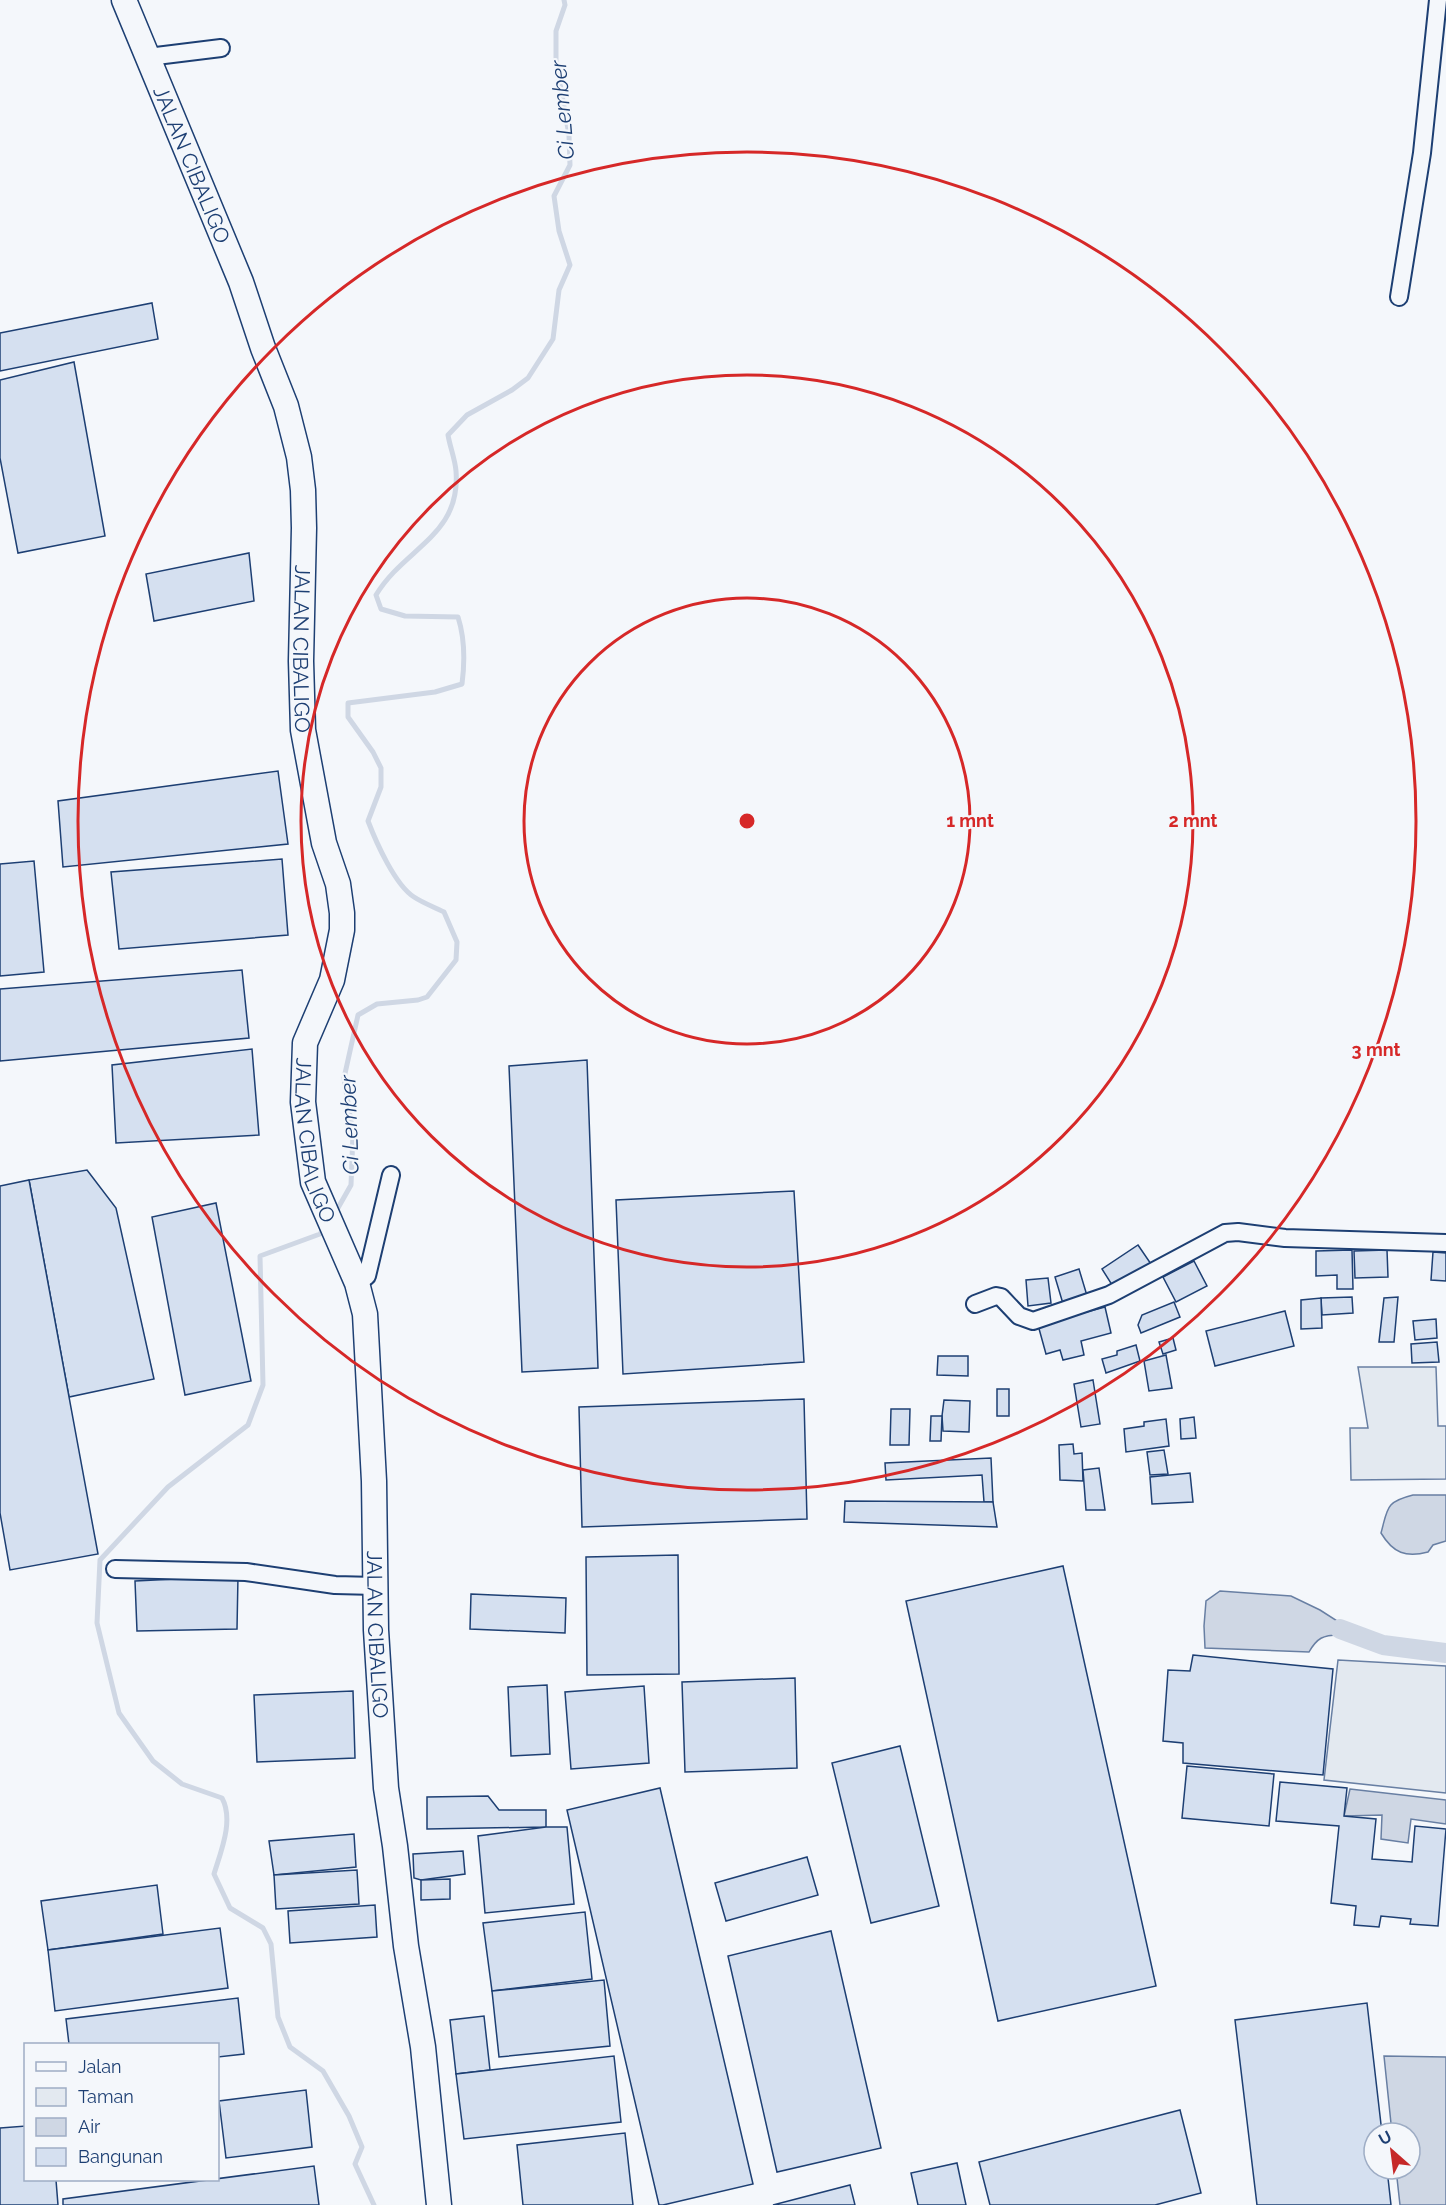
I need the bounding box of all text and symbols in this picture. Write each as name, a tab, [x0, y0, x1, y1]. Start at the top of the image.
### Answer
water label: Ci Lember	[545, 58, 579, 161]
street label: JALAN CIBALIGO	[149, 82, 236, 247]
street label: JALAN CIBALIGO	[288, 565, 316, 733]
text: 1 mnt	[946, 810, 994, 831]
text: 2 mnt	[1169, 810, 1218, 831]
centre of rings	[737, 811, 757, 831]
text: 3 mnt	[1352, 1039, 1401, 1060]
street label: JALAN CIBALIGO	[290, 1057, 342, 1226]
water label: Ci Lember	[334, 1073, 364, 1175]
street label: JALAN CIBALIGO	[362, 1551, 394, 1719]
legend	[24, 2043, 219, 2181]
text: Jalan	[78, 2056, 122, 2077]
text: Taman	[78, 2086, 134, 2107]
text: Air	[78, 2116, 101, 2137]
north arrow	[1362, 2121, 1422, 2181]
text: U	[1375, 2127, 1395, 2149]
text: Bangunan	[78, 2146, 163, 2167]

